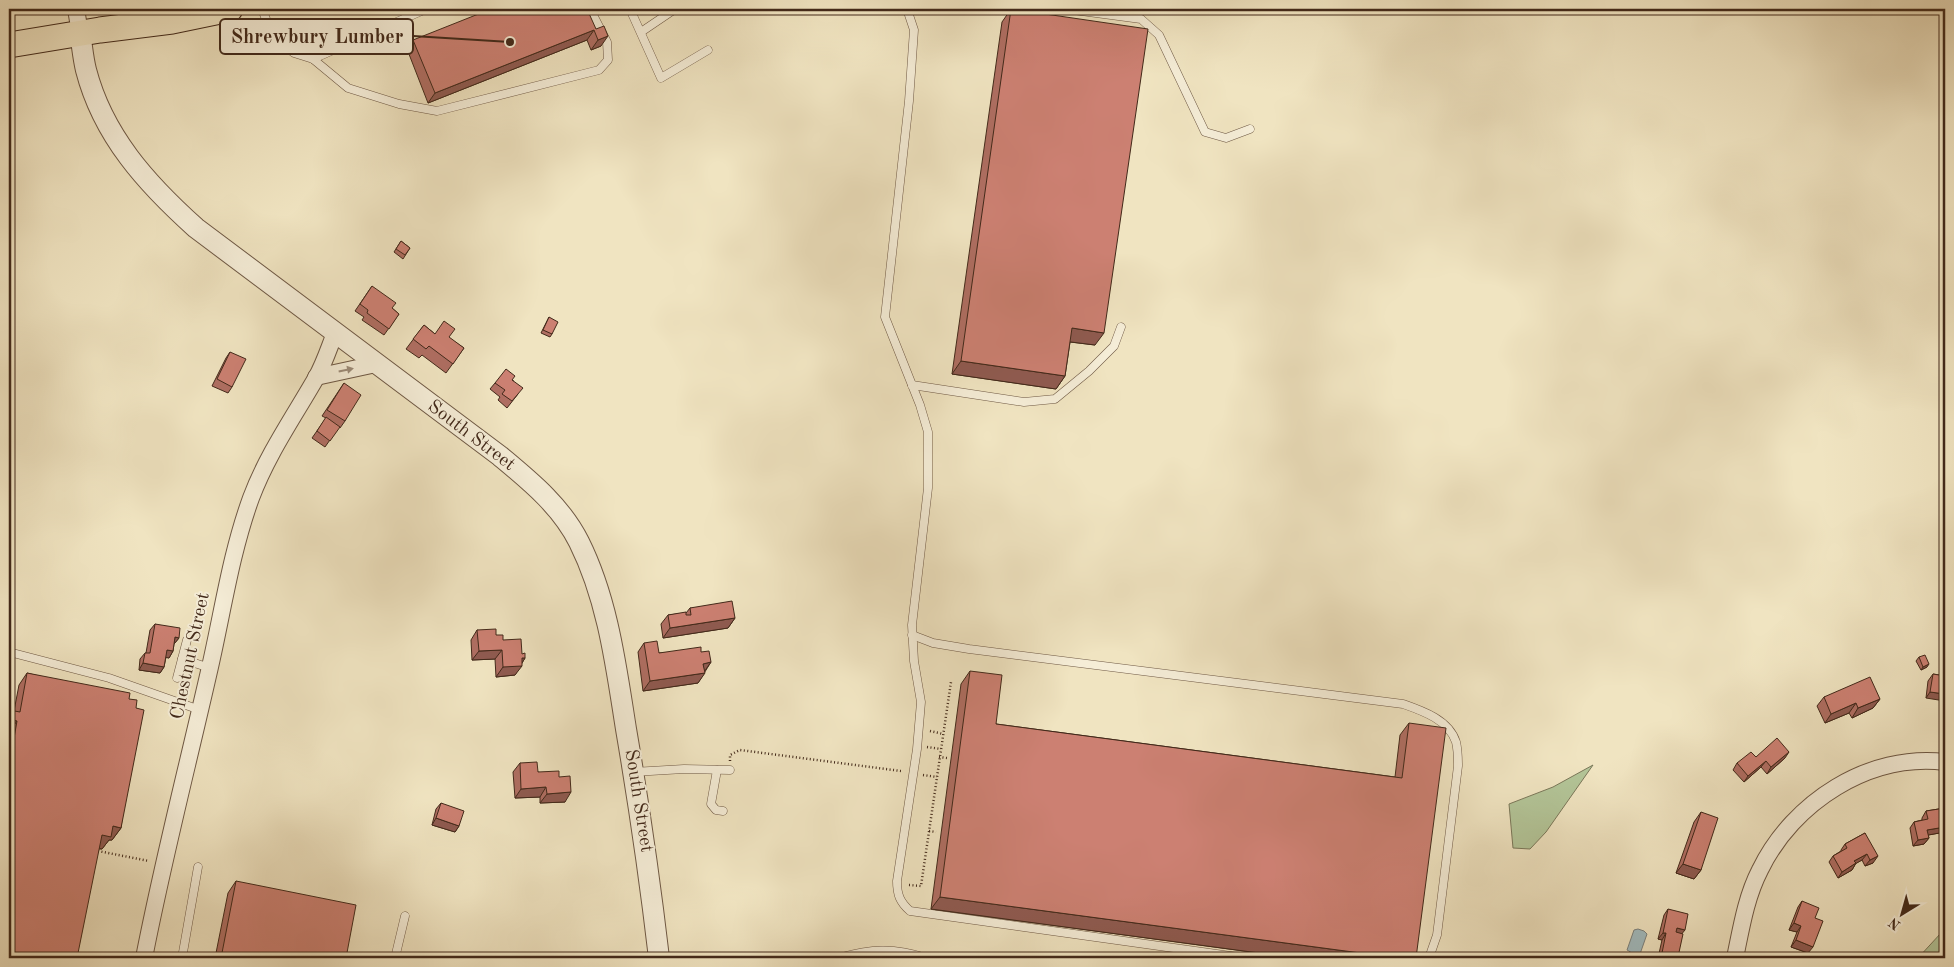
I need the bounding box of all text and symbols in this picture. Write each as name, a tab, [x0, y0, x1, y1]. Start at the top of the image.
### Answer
callout: Shrewbury Lumber	[220, 19, 413, 54]
text: Shrewbury Lumber	[231, 28, 404, 48]
one-way arrow	[338, 366, 354, 374]
street label: South Street	[424, 397, 518, 475]
street label: Chestnut Street	[168, 591, 214, 721]
street label: South Street	[620, 748, 656, 854]
north arrow	[1876, 890, 1926, 940]
text: N	[1886, 915, 1903, 932]

